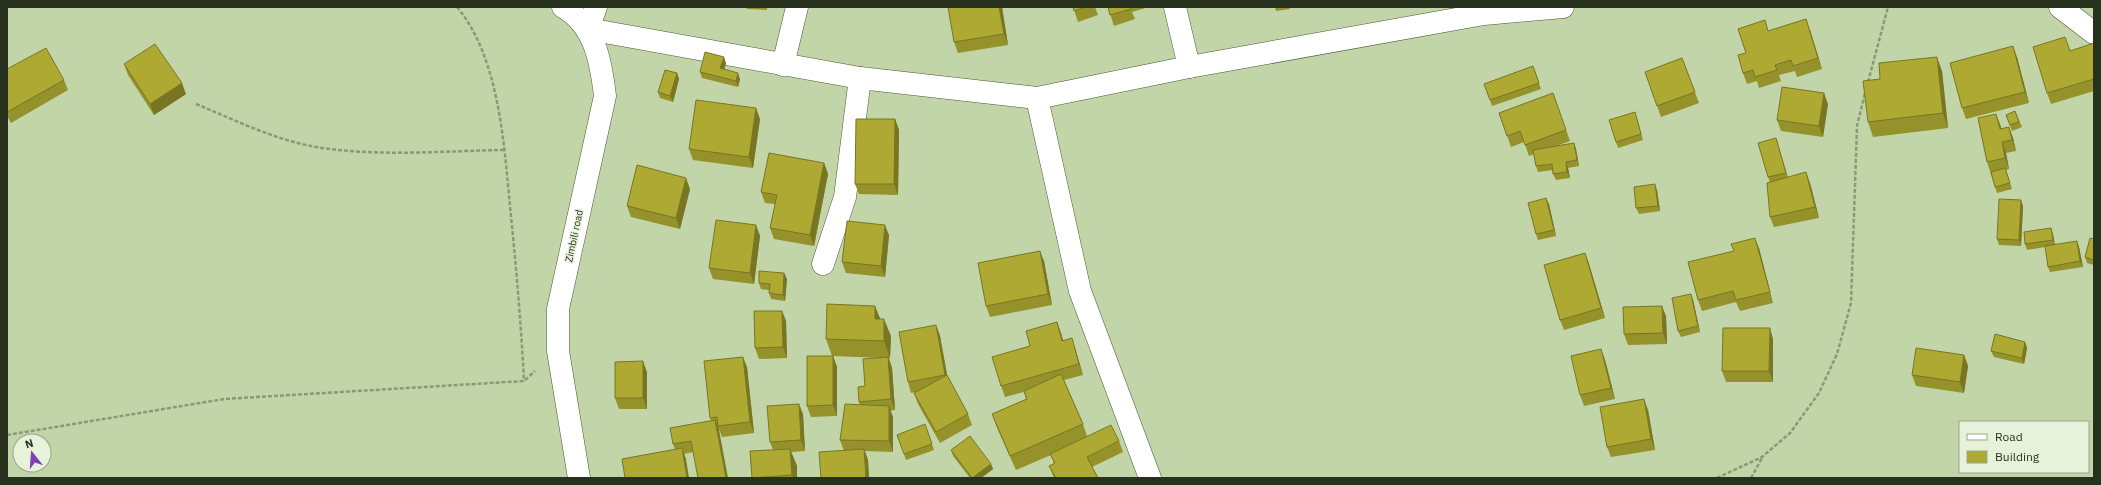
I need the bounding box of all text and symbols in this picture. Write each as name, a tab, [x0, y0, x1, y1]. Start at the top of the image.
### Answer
street label: Zimbili road	[562, 209, 586, 263]
legend	[1959, 421, 2089, 473]
text: Road	[1995, 429, 2023, 444]
north arrow	[12, 433, 52, 473]
text: N	[23, 436, 35, 451]
text: Building	[1995, 449, 2040, 464]

